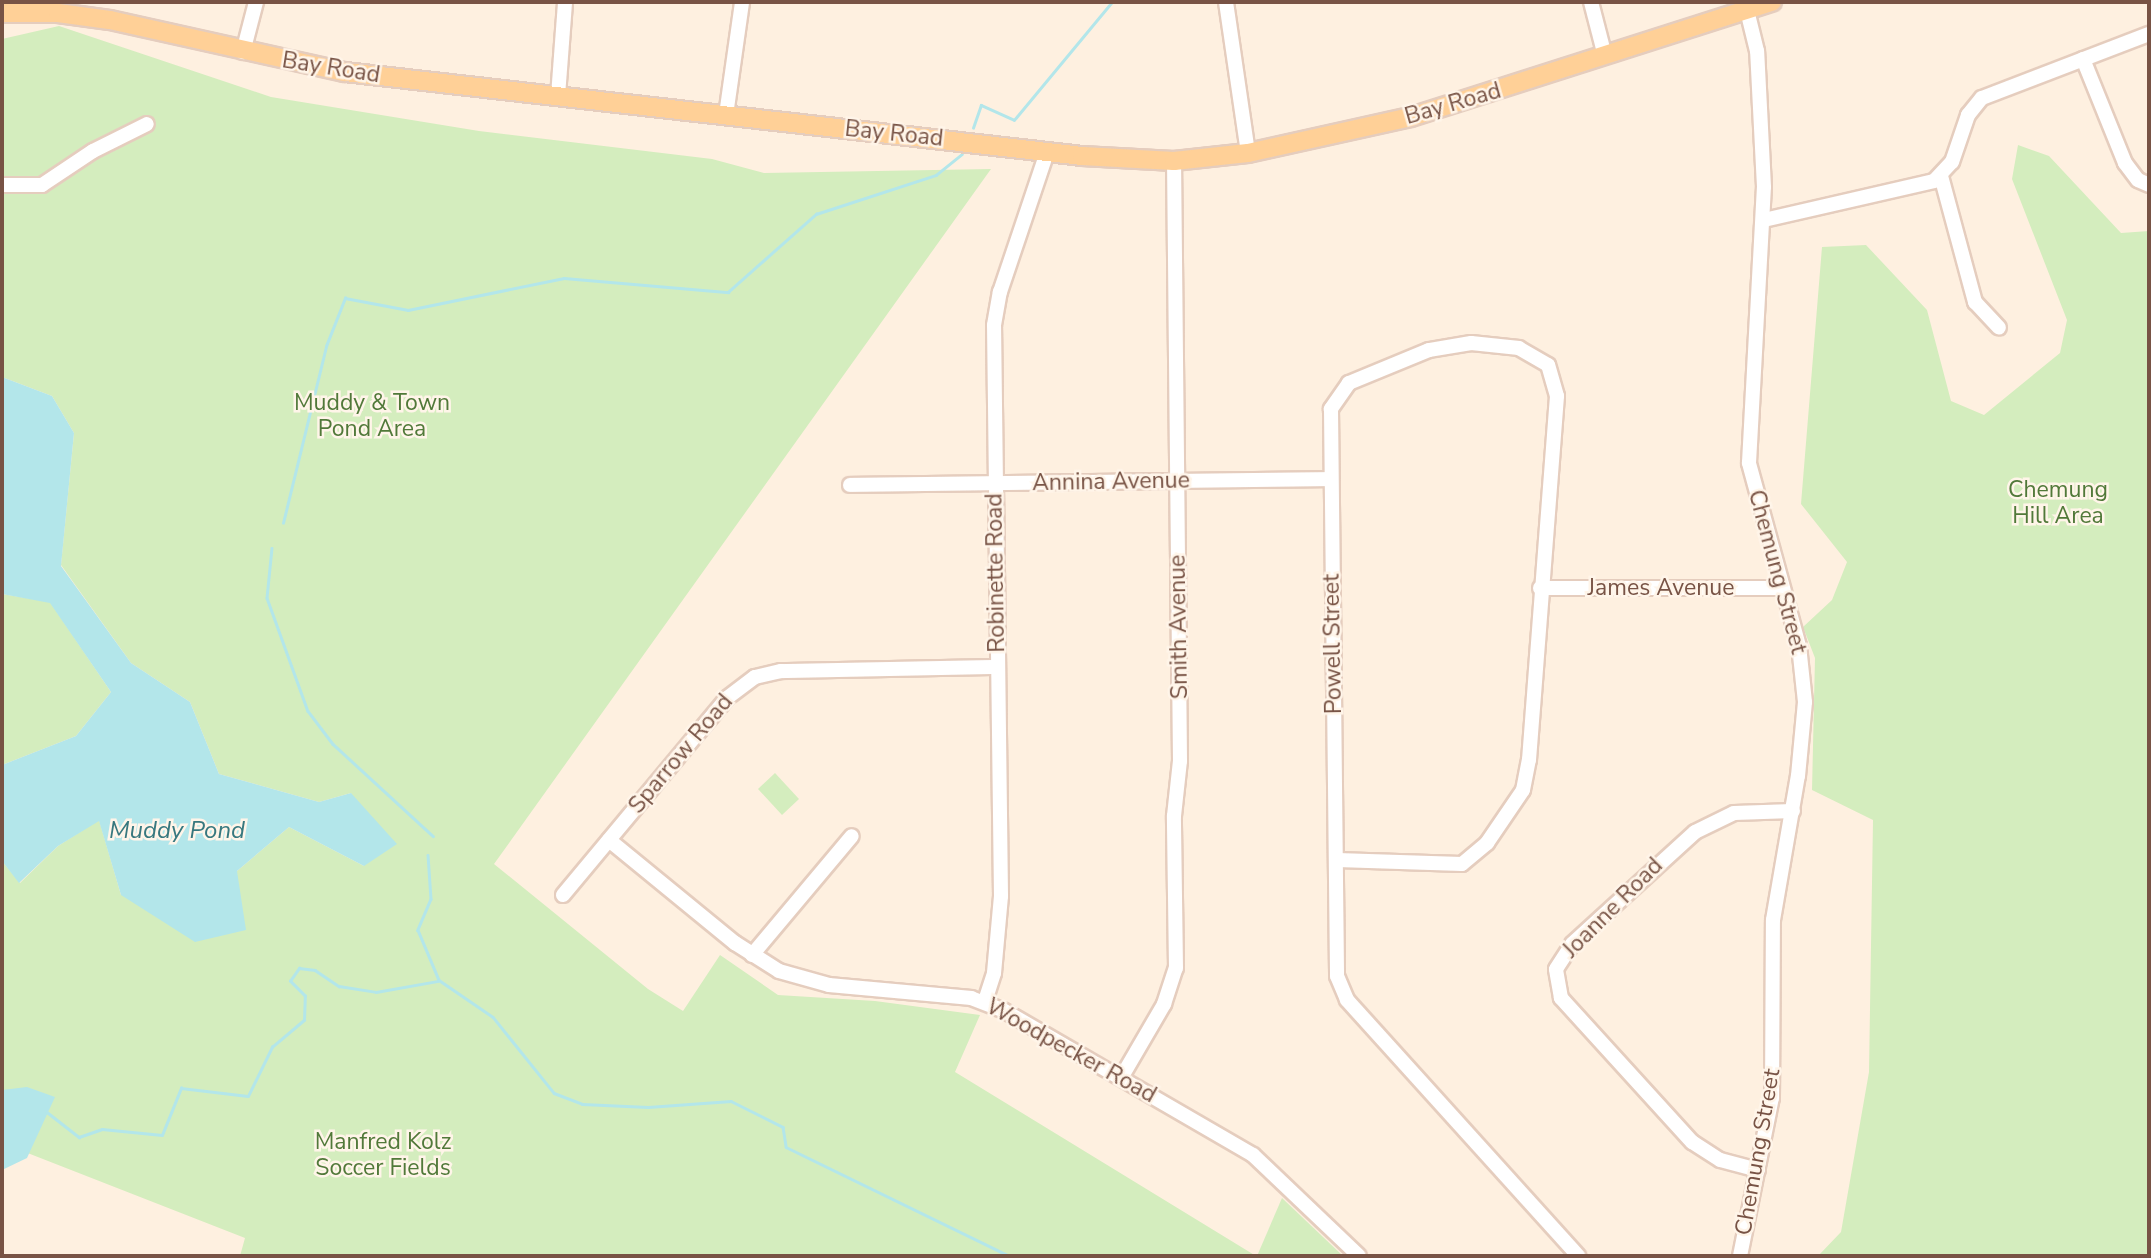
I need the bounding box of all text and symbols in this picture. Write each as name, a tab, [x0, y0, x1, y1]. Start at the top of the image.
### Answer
street label: Bay Road	[280, 47, 382, 89]
street label: Bay Road	[1402, 77, 1504, 131]
street label: Bay Road	[843, 115, 945, 153]
park label: Muddy & Town Pond Area	[294, 389, 450, 443]
street label: Annina Avenue	[1032, 467, 1190, 497]
park label: Chemung Hill Area	[2008, 476, 2108, 530]
street label: Chemung Street	[1742, 487, 1812, 657]
street label: Robinette Road	[981, 493, 1011, 653]
street label: Smith Avenue	[1164, 555, 1194, 699]
street label: Powell Street	[1318, 574, 1348, 714]
street label: James Avenue	[1588, 574, 1734, 602]
street label: Sparrow Road	[623, 689, 739, 819]
water label: Muddy Pond	[109, 817, 245, 845]
street label: Joanne Road	[1557, 852, 1669, 964]
street label: Woodpecker Road	[981, 993, 1161, 1109]
street label: Chemung Street	[1730, 1067, 1786, 1237]
park label: Manfred Kolz Soccer Fields	[315, 1128, 451, 1182]

